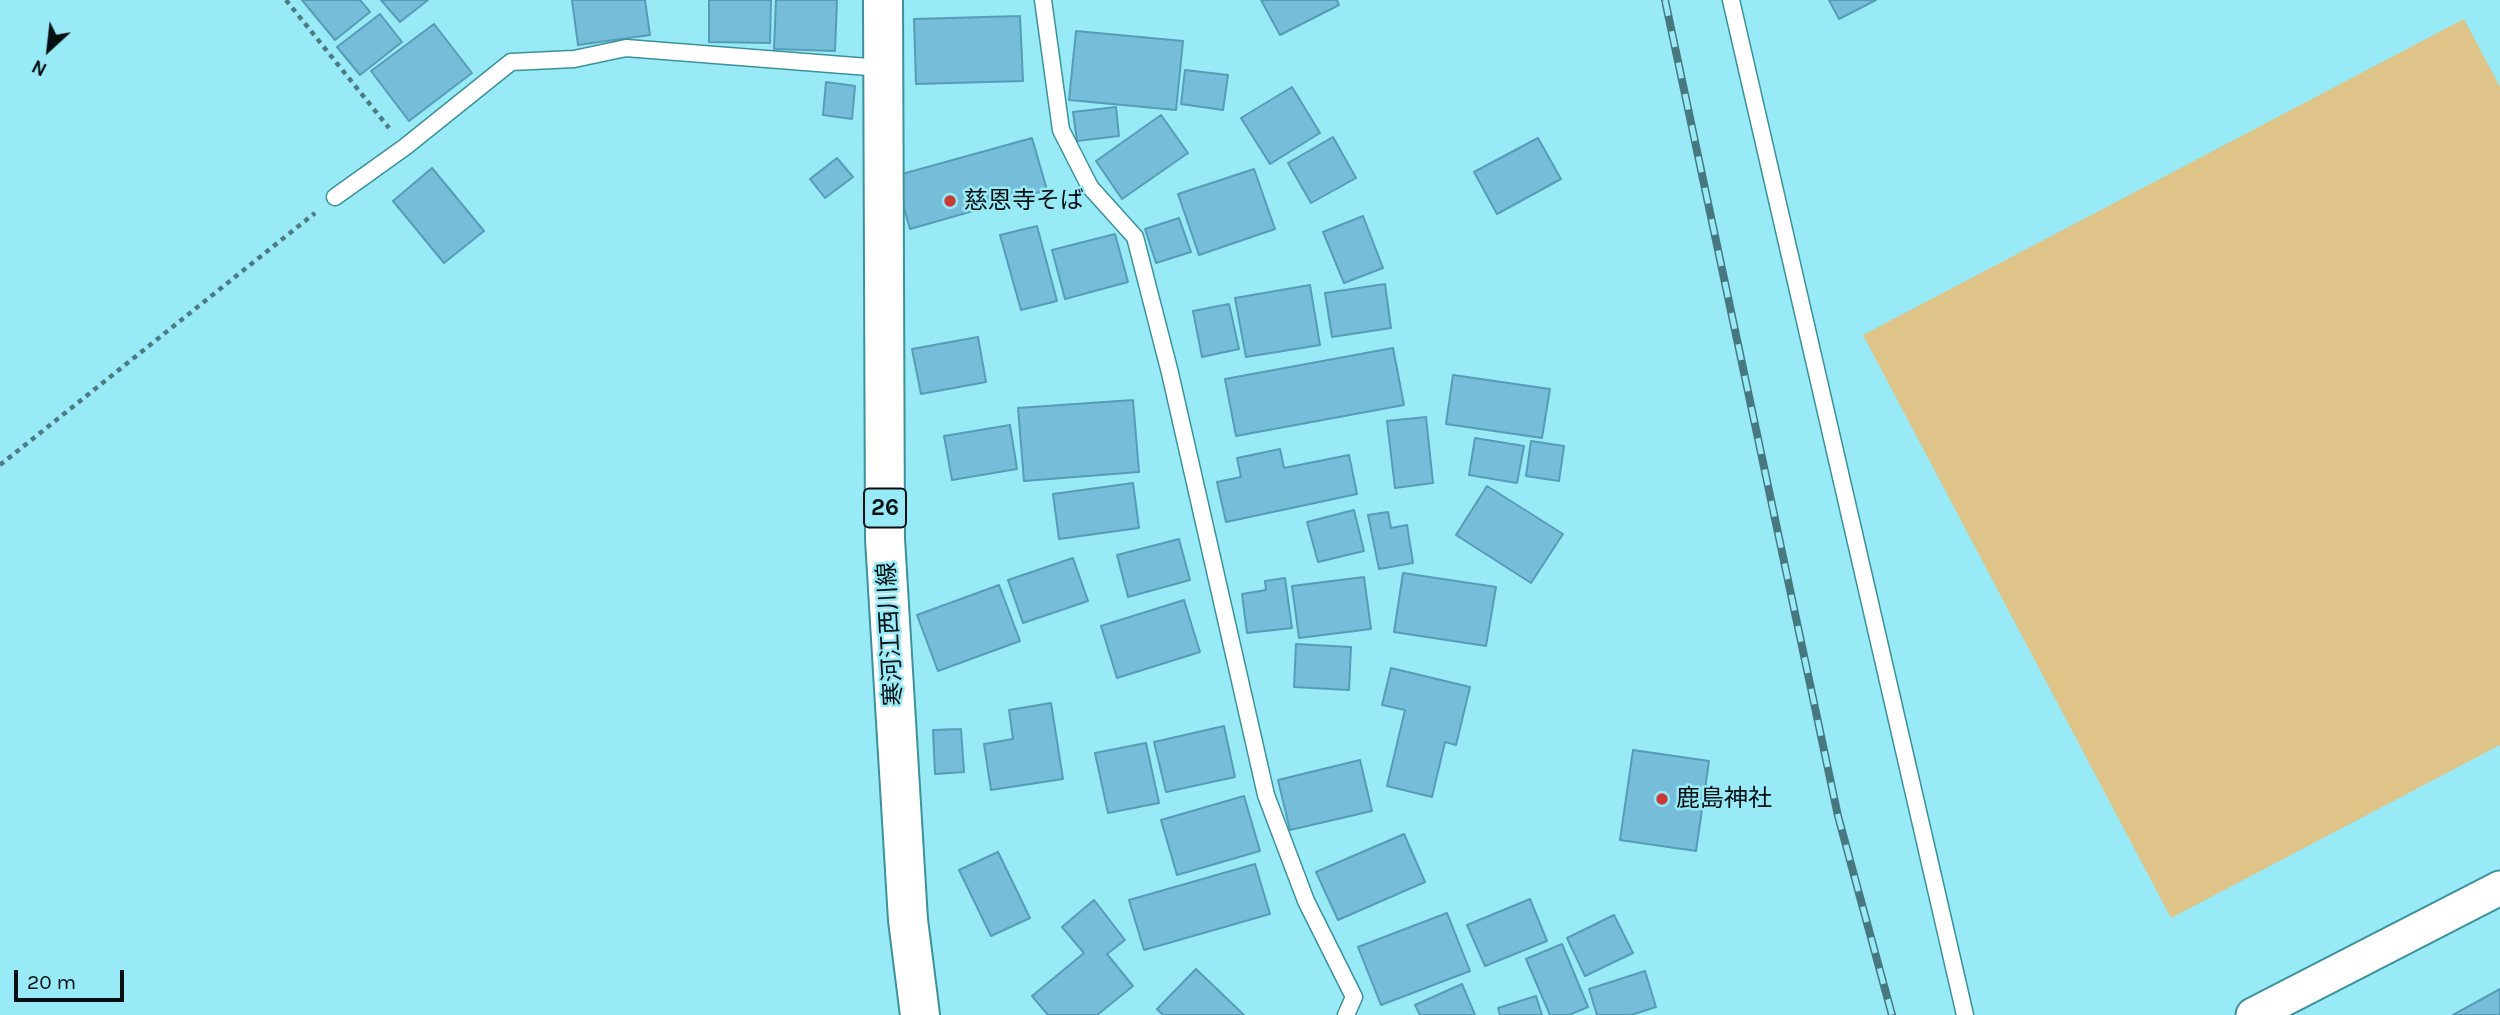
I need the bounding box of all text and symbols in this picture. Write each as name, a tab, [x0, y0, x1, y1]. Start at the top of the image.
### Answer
north arrow	[14, 14, 84, 84]
text: N	[28, 55, 51, 81]
place label: 慈恩寺そば	[964, 187, 1084, 215]
marker: 慈恩寺そば	[942, 193, 958, 209]
road number: 26	[864, 488, 906, 528]
street label: 寒河江西川線	[873, 561, 909, 707]
place label: 鹿島神社	[1676, 785, 1772, 813]
marker: 鹿島神社	[1654, 791, 1670, 807]
scale bar	[18, 956, 128, 1000]
text: 20 m	[27, 970, 76, 994]

